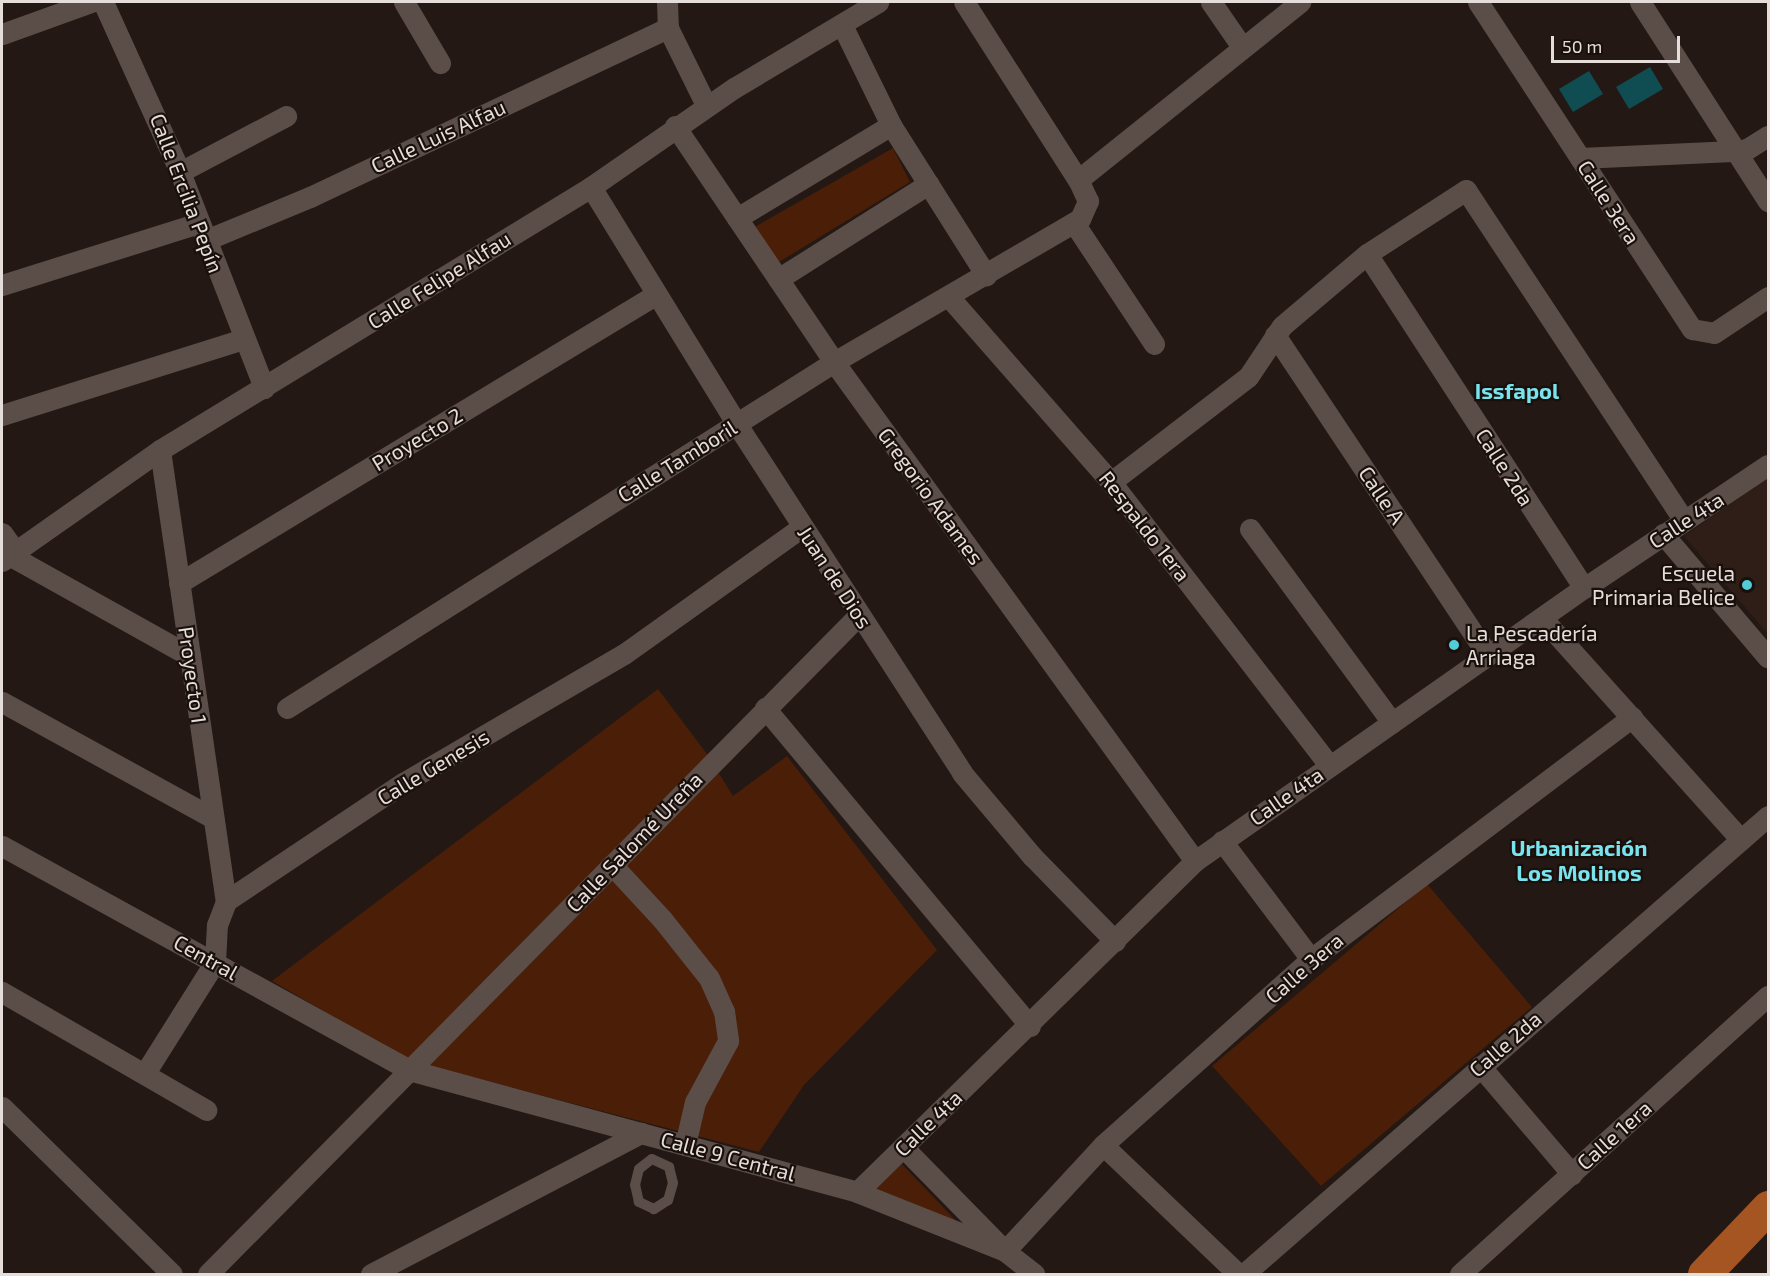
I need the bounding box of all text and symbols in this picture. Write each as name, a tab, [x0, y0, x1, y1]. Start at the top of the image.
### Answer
scale bar	[1554, 24, 1683, 62]
text: 50 m	[1562, 35, 1602, 57]
street label: Calle Luis Alfau	[367, 94, 509, 178]
street label: Calle Ercilia Pepín	[145, 110, 229, 276]
street label: Calle 3era	[1573, 155, 1645, 249]
street label: Calle Felipe Alfau	[363, 226, 515, 334]
district label: Issfapol	[1475, 378, 1559, 404]
street label: Proyecto 2	[367, 402, 467, 476]
street label: Calle Tamboril	[613, 414, 741, 508]
street label: Gregorio Adames	[873, 423, 989, 569]
street label: Calle 2da	[1471, 424, 1539, 510]
street label: Calle A	[1353, 461, 1411, 529]
street label: Respaldo 1era	[1094, 466, 1196, 586]
street label: Calle 4ta	[1644, 486, 1728, 554]
street label: Juan de Dios	[792, 521, 878, 633]
place label: Escuela Primaria Belice	[1592, 560, 1735, 610]
marker: Escuela Primaria Belice	[1740, 578, 1754, 592]
place label: La Pescadería Arriaga	[1466, 620, 1598, 670]
street label: Proyecto 1	[174, 625, 212, 725]
marker: La Pescadería Arriaga	[1447, 638, 1461, 652]
street label: Calle Genesis	[372, 724, 494, 810]
street label: Calle 4ta	[1244, 761, 1328, 831]
street label: Calle Salomé Ureña	[561, 767, 707, 917]
district label: Urbanización Los Molinos	[1511, 834, 1647, 885]
street label: Calle 3era	[1260, 927, 1348, 1009]
street label: Central	[169, 929, 243, 985]
street label: Calle 2da	[1464, 1006, 1546, 1082]
street label: Calle 4ta	[889, 1085, 967, 1161]
street label: Calle 1era	[1572, 1095, 1656, 1175]
street label: Calle 9 Central	[658, 1126, 798, 1186]

